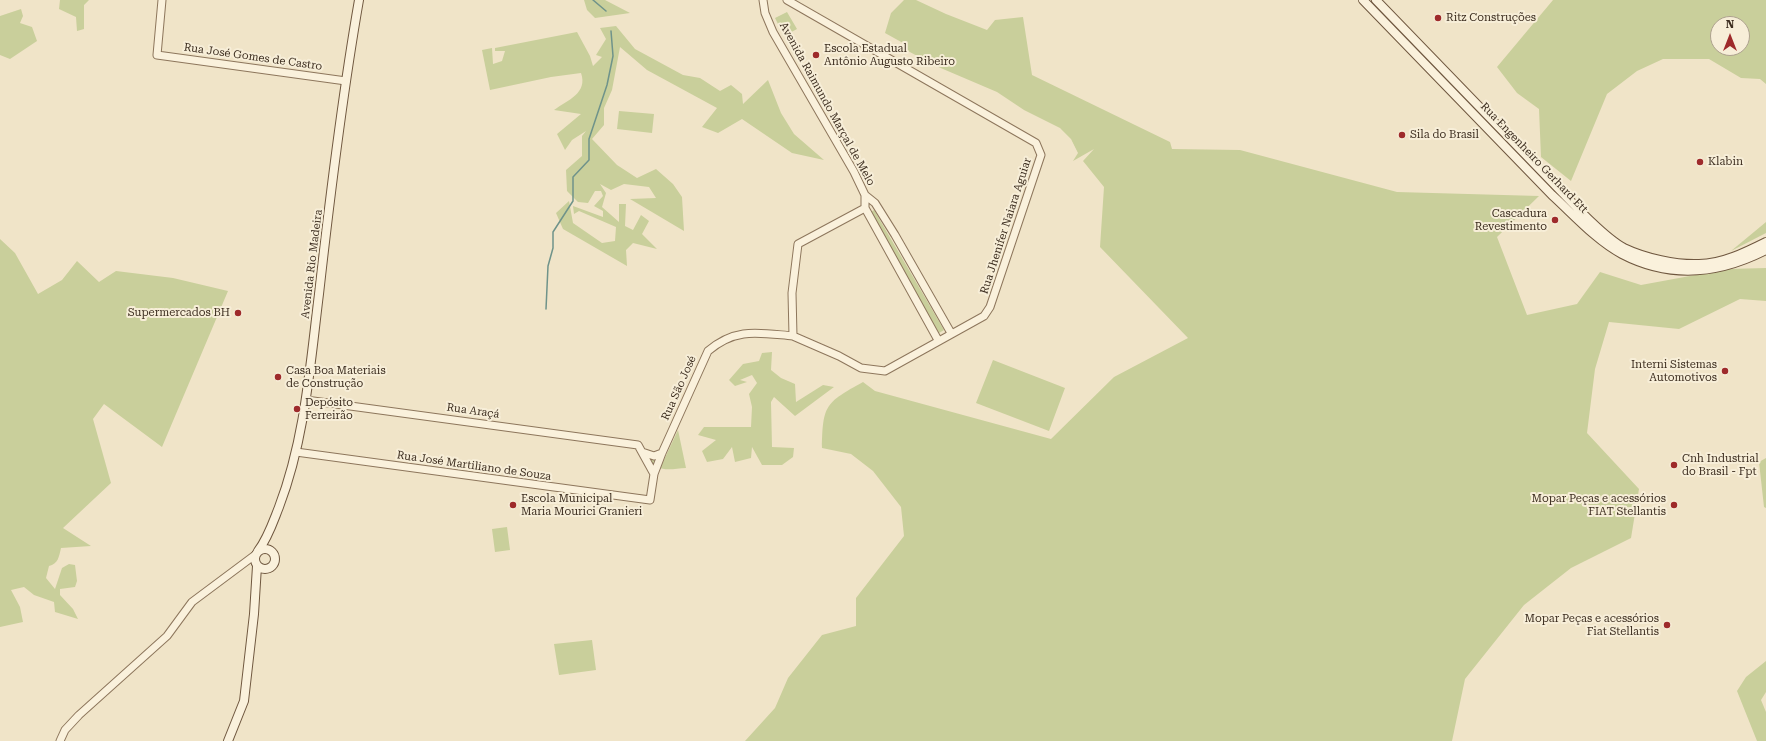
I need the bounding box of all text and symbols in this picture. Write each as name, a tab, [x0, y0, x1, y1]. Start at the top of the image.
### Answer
place label: Ritz Construções	[1446, 11, 1536, 25]
marker: Ritz Construções	[1433, 13, 1443, 23]
north arrow	[1710, 16, 1750, 56]
text: N	[1726, 18, 1734, 31]
street label: Avenida Raimundo Marçal de Melo	[776, 20, 878, 188]
street label: Rua José Gomes de Castro	[183, 41, 323, 73]
place label: Escola Estadual Antônio Augusto Ribeiro	[824, 42, 955, 68]
marker: Escola Estadual Antônio Augusto Ribeiro	[811, 50, 821, 60]
street label: Rua Engenheiro Gerhard Ett	[1478, 100, 1590, 216]
place label: Sila do Brasil	[1410, 128, 1479, 142]
marker: Sila do Brasil	[1397, 130, 1407, 140]
place label: Klabin	[1708, 155, 1743, 169]
street label: Rua Jhenifer Naiara Aguiar	[978, 156, 1034, 296]
marker: Klabin	[1695, 157, 1705, 167]
place label: Cascadura Revestimento	[1475, 207, 1547, 233]
street label: Avenida Rio Madeira	[299, 209, 325, 319]
marker: Cascadura Revestimento	[1550, 215, 1560, 225]
place label: Supermercados BH	[128, 306, 230, 320]
marker: Supermercados BH	[233, 308, 243, 318]
street label: Rua São José	[659, 354, 699, 422]
place label: Interni Sistemas Automotivos	[1631, 358, 1717, 384]
place label: Casa Boa Materiais de Construção	[286, 364, 386, 390]
marker: Interni Sistemas Automotivos	[1720, 366, 1730, 376]
marker: Casa Boa Materiais de Construção	[273, 372, 283, 382]
place label: Depósito Ferreirão	[305, 396, 353, 422]
street label: Rua Araçá	[446, 401, 500, 421]
marker: Depósito Ferreirão	[292, 404, 302, 414]
street label: Rua José Martiliano de Souza	[396, 449, 552, 483]
place label: Cnh Industrial do Brasil - Fpt	[1682, 452, 1759, 478]
marker: Cnh Industrial do Brasil - Fpt	[1669, 460, 1679, 470]
place label: Escola Municipal Maria Mourici Granieri	[521, 492, 642, 518]
place label: Mopar Peças e acessórios FIAT Stellantis	[1532, 492, 1666, 518]
marker: Escola Municipal Maria Mourici Granieri	[508, 500, 518, 510]
marker: Mopar Peças e acessórios FIAT Stellantis	[1669, 500, 1679, 510]
place label: Mopar Peças e acessórios Fiat Stellantis	[1525, 612, 1659, 638]
marker: Mopar Peças e acessórios Fiat Stellantis	[1662, 620, 1672, 630]

